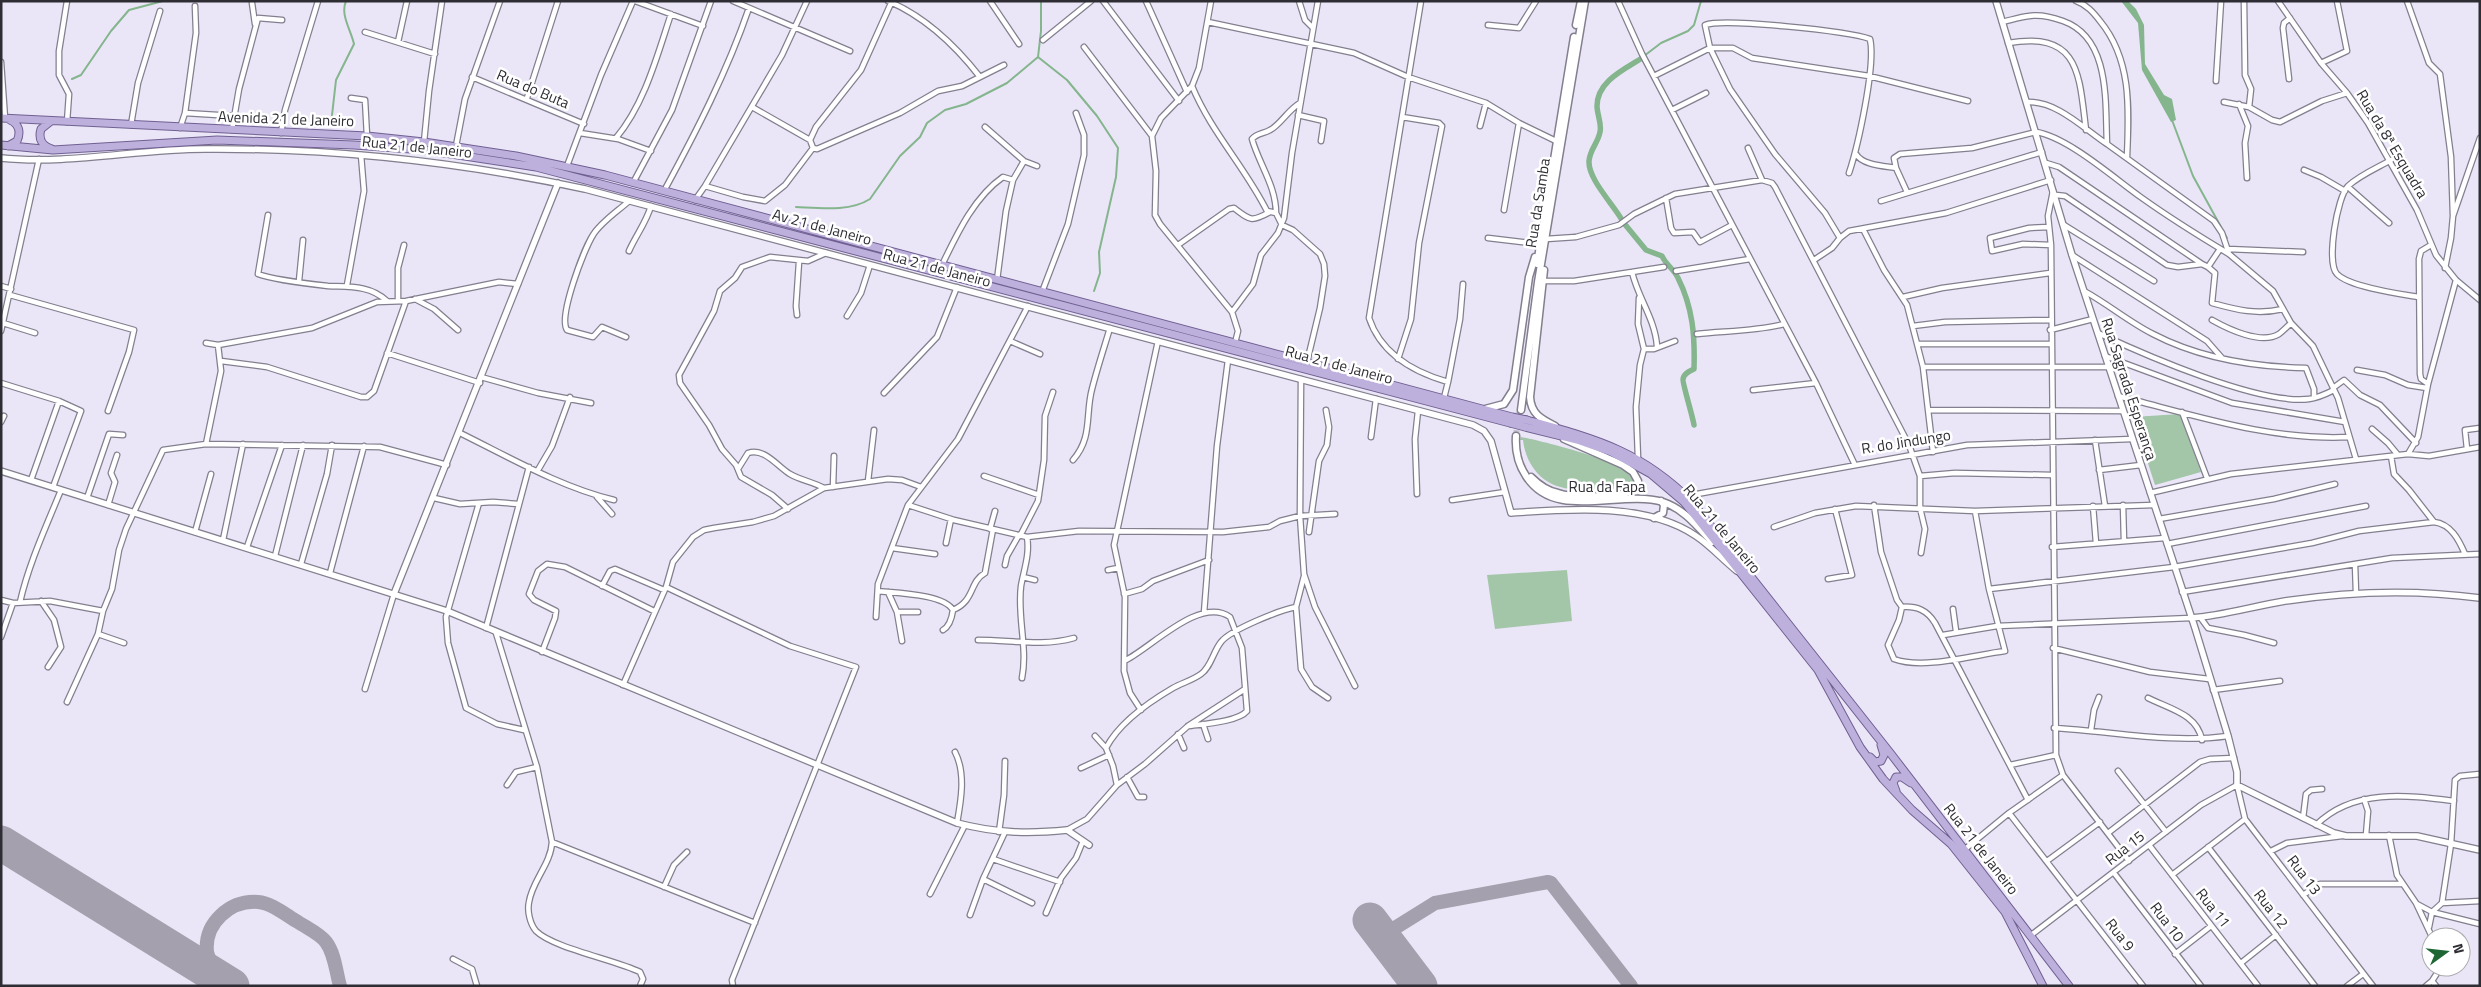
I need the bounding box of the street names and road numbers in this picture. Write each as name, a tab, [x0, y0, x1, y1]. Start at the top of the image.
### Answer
street label: Rua do Buta	[493, 63, 574, 114]
street label: Rua da 8ª Esquadra	[2351, 85, 2434, 203]
street label: Avenida 21 de Janeiro	[218, 105, 354, 132]
street label: Rua 21 de Janeiro	[361, 129, 473, 164]
street label: Rua da Samba	[1519, 156, 1556, 249]
street label: Av 21 de Janeiro	[770, 202, 874, 251]
street label: Rua 21 de Janeiro	[881, 242, 994, 293]
street label: Rua Sagrada Esperança	[2096, 315, 2163, 463]
street label: Rua 21 de Janeiro	[1283, 339, 1396, 390]
street label: R. do Jindungo	[1860, 423, 1952, 460]
street label: Rua da Fapa	[1568, 475, 1646, 498]
street label: Rua 21 de Janeiro	[1678, 479, 1767, 578]
street label: Rua 21 de Janeiro	[1938, 798, 2025, 899]
street label: Rua 15	[2100, 825, 2149, 870]
street label: Rua 13	[2282, 850, 2327, 900]
street label: Rua 11	[2191, 883, 2236, 932]
street label: Rua 12	[2249, 884, 2294, 933]
street label: Rua 10	[2145, 897, 2190, 947]
street label: Rua 9	[2100, 913, 2141, 956]

